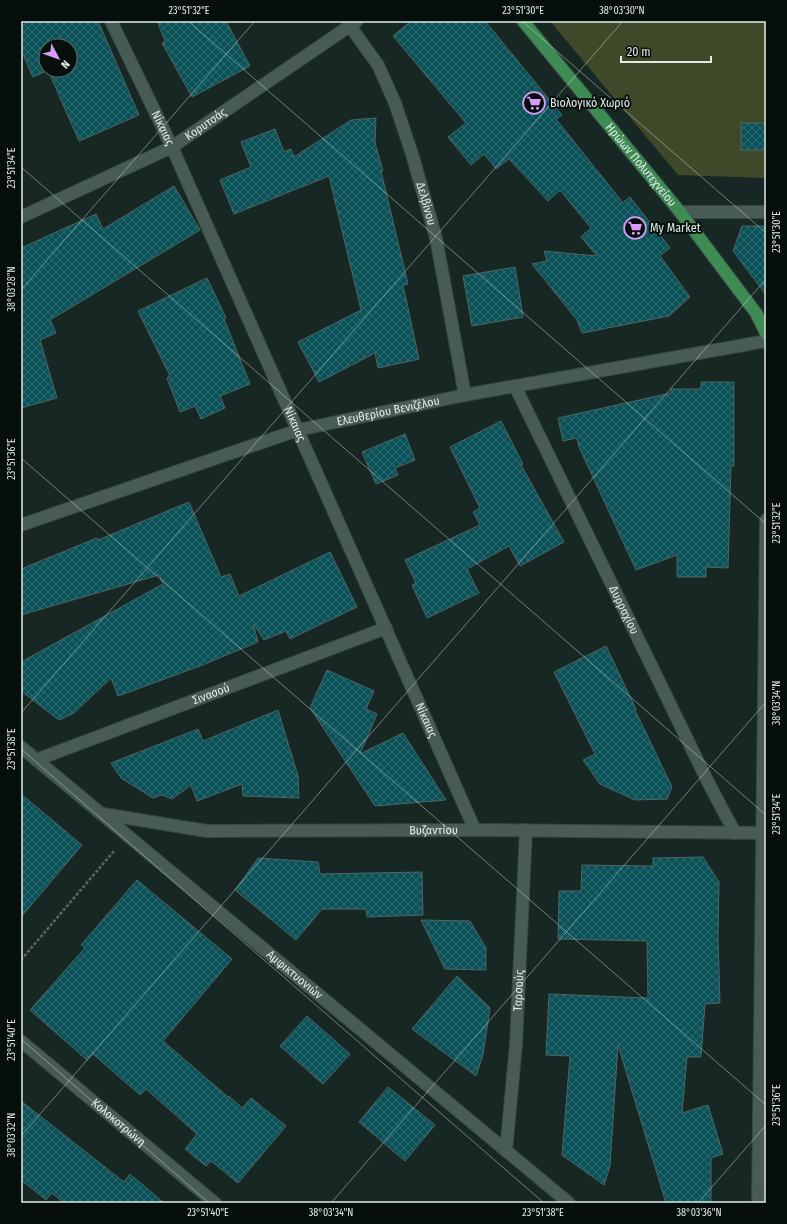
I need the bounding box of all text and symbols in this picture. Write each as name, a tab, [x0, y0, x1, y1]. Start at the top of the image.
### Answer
text: 23°51'32"E	[169, 5, 210, 17]
text: 23°51'30"E	[502, 5, 544, 17]
text: 38°03'30"N	[599, 5, 645, 17]
north arrow	[38, 38, 78, 78]
scale bar	[621, 38, 711, 64]
text: 20 m	[627, 45, 651, 59]
text: N	[58, 57, 72, 71]
supermarket icon: Βιολογικό Χωριό	[521, 90, 547, 116]
place label: Βιολογικό Χωριό	[550, 96, 630, 110]
street label: Κορυτσάς	[182, 105, 229, 143]
street label: Νίκαιας	[149, 109, 177, 148]
street label: Ηρώων Πολυτεχνείου	[603, 120, 679, 209]
text: 23°51'34"E	[6, 147, 18, 188]
street label: Δελβίνου	[413, 181, 439, 227]
text: 23°51'30"E	[771, 211, 783, 253]
supermarket icon: My Market	[622, 215, 648, 241]
place label: My Market	[650, 221, 701, 235]
text: 38°03'28"N	[6, 267, 18, 311]
street label: Ελευθερίου Βενιζέλου	[336, 394, 441, 429]
street label: Νίκαιας	[281, 404, 309, 444]
text: 23°51'36"E	[6, 438, 18, 480]
text: 23°51'32"E	[771, 502, 783, 543]
street label: Δυρραχίου	[606, 583, 642, 636]
street label: Σινασού	[190, 681, 231, 707]
text: 38°03'34"N	[771, 681, 783, 725]
street label: Νίκαιας	[412, 701, 440, 740]
text: 23°51'38"E	[6, 728, 18, 770]
text: 23°51'34"E	[771, 793, 783, 834]
street label: Βυζαντίου	[409, 823, 458, 837]
street label: Αμφικτυονιών	[264, 947, 326, 1003]
street label: Ταρσούς	[511, 969, 526, 1012]
text: 23°51'40"E	[6, 1019, 18, 1061]
text: 23°51'36"E	[771, 1084, 783, 1126]
street label: Κολοκοτρώνη	[89, 1096, 148, 1149]
text: 38°03'32"N	[6, 1113, 18, 1157]
text: 23°51'40"E	[187, 1207, 229, 1219]
text: 38°03'34"N	[309, 1207, 353, 1219]
text: 23°51'38"E	[522, 1207, 564, 1219]
text: 38°03'36"N	[677, 1207, 721, 1219]

